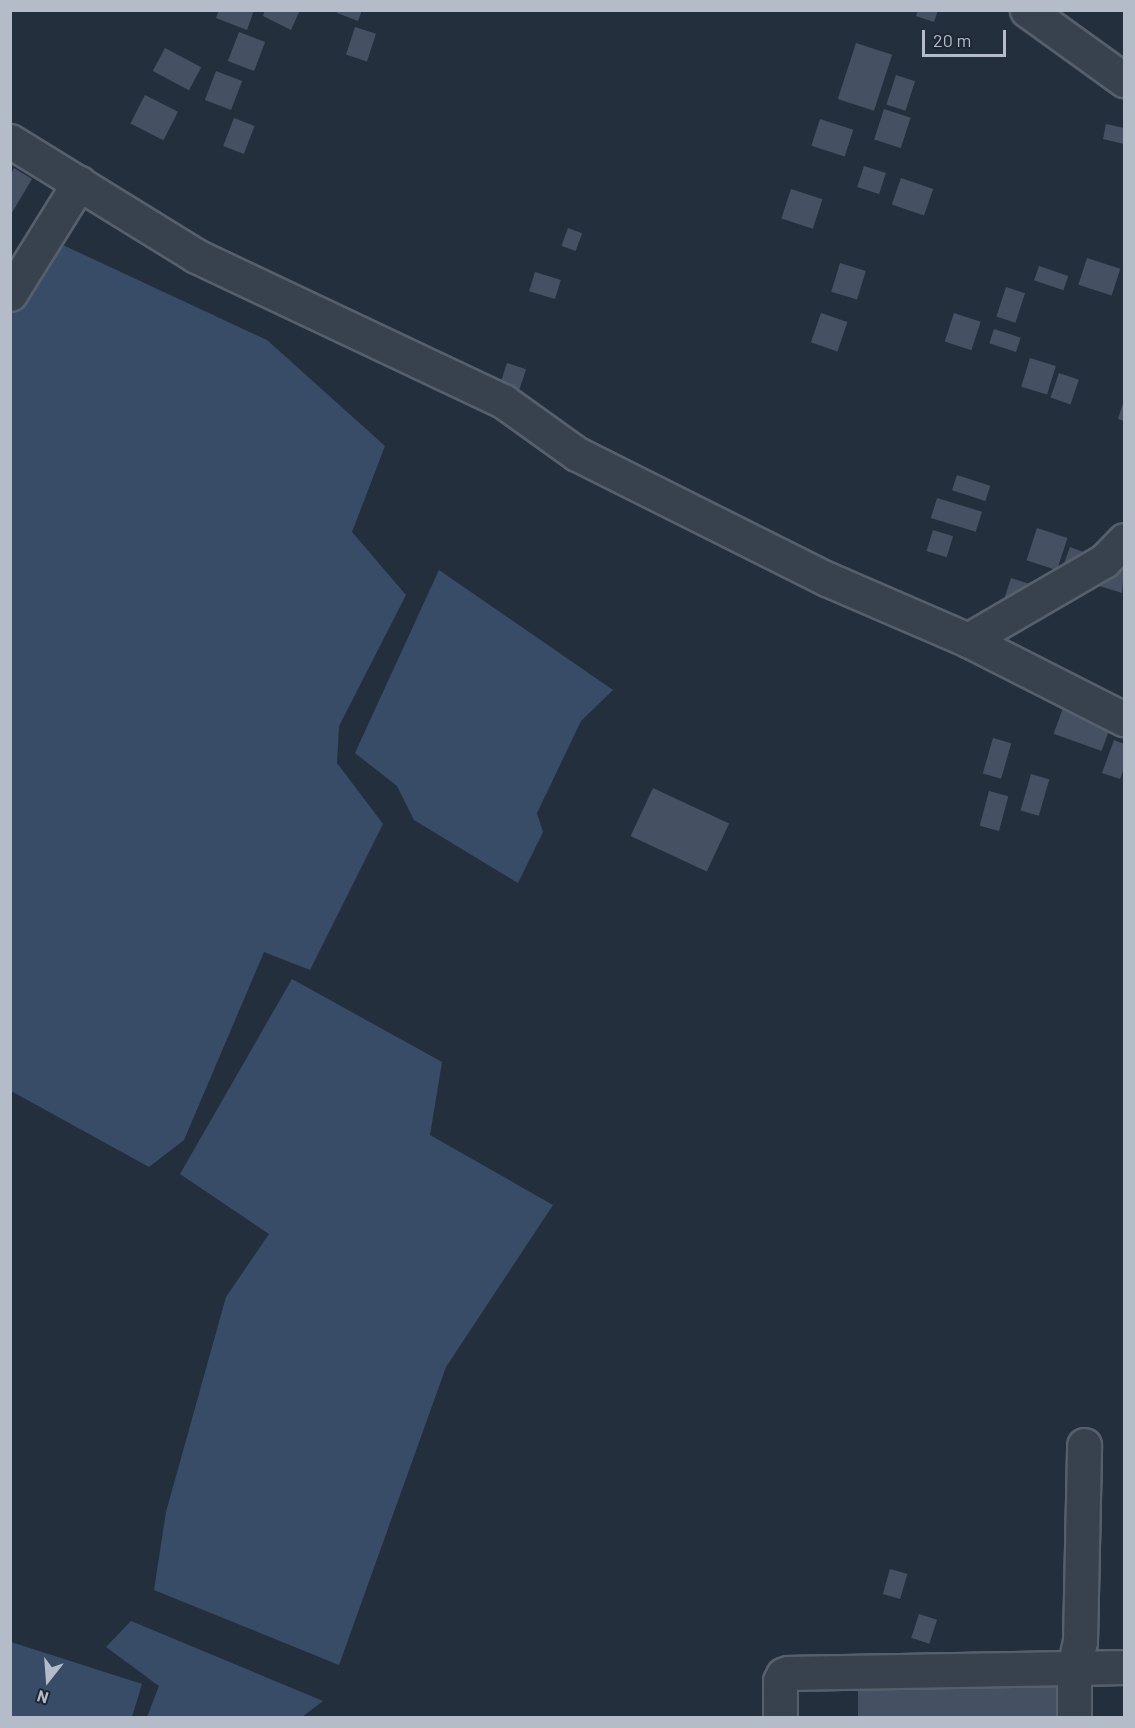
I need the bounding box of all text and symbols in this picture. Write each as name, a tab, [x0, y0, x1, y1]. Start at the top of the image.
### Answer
scale bar	[925, 18, 1009, 56]
text: 20 m	[933, 29, 971, 51]
north arrow	[18, 1650, 78, 1710]
text: N	[35, 1687, 50, 1708]

